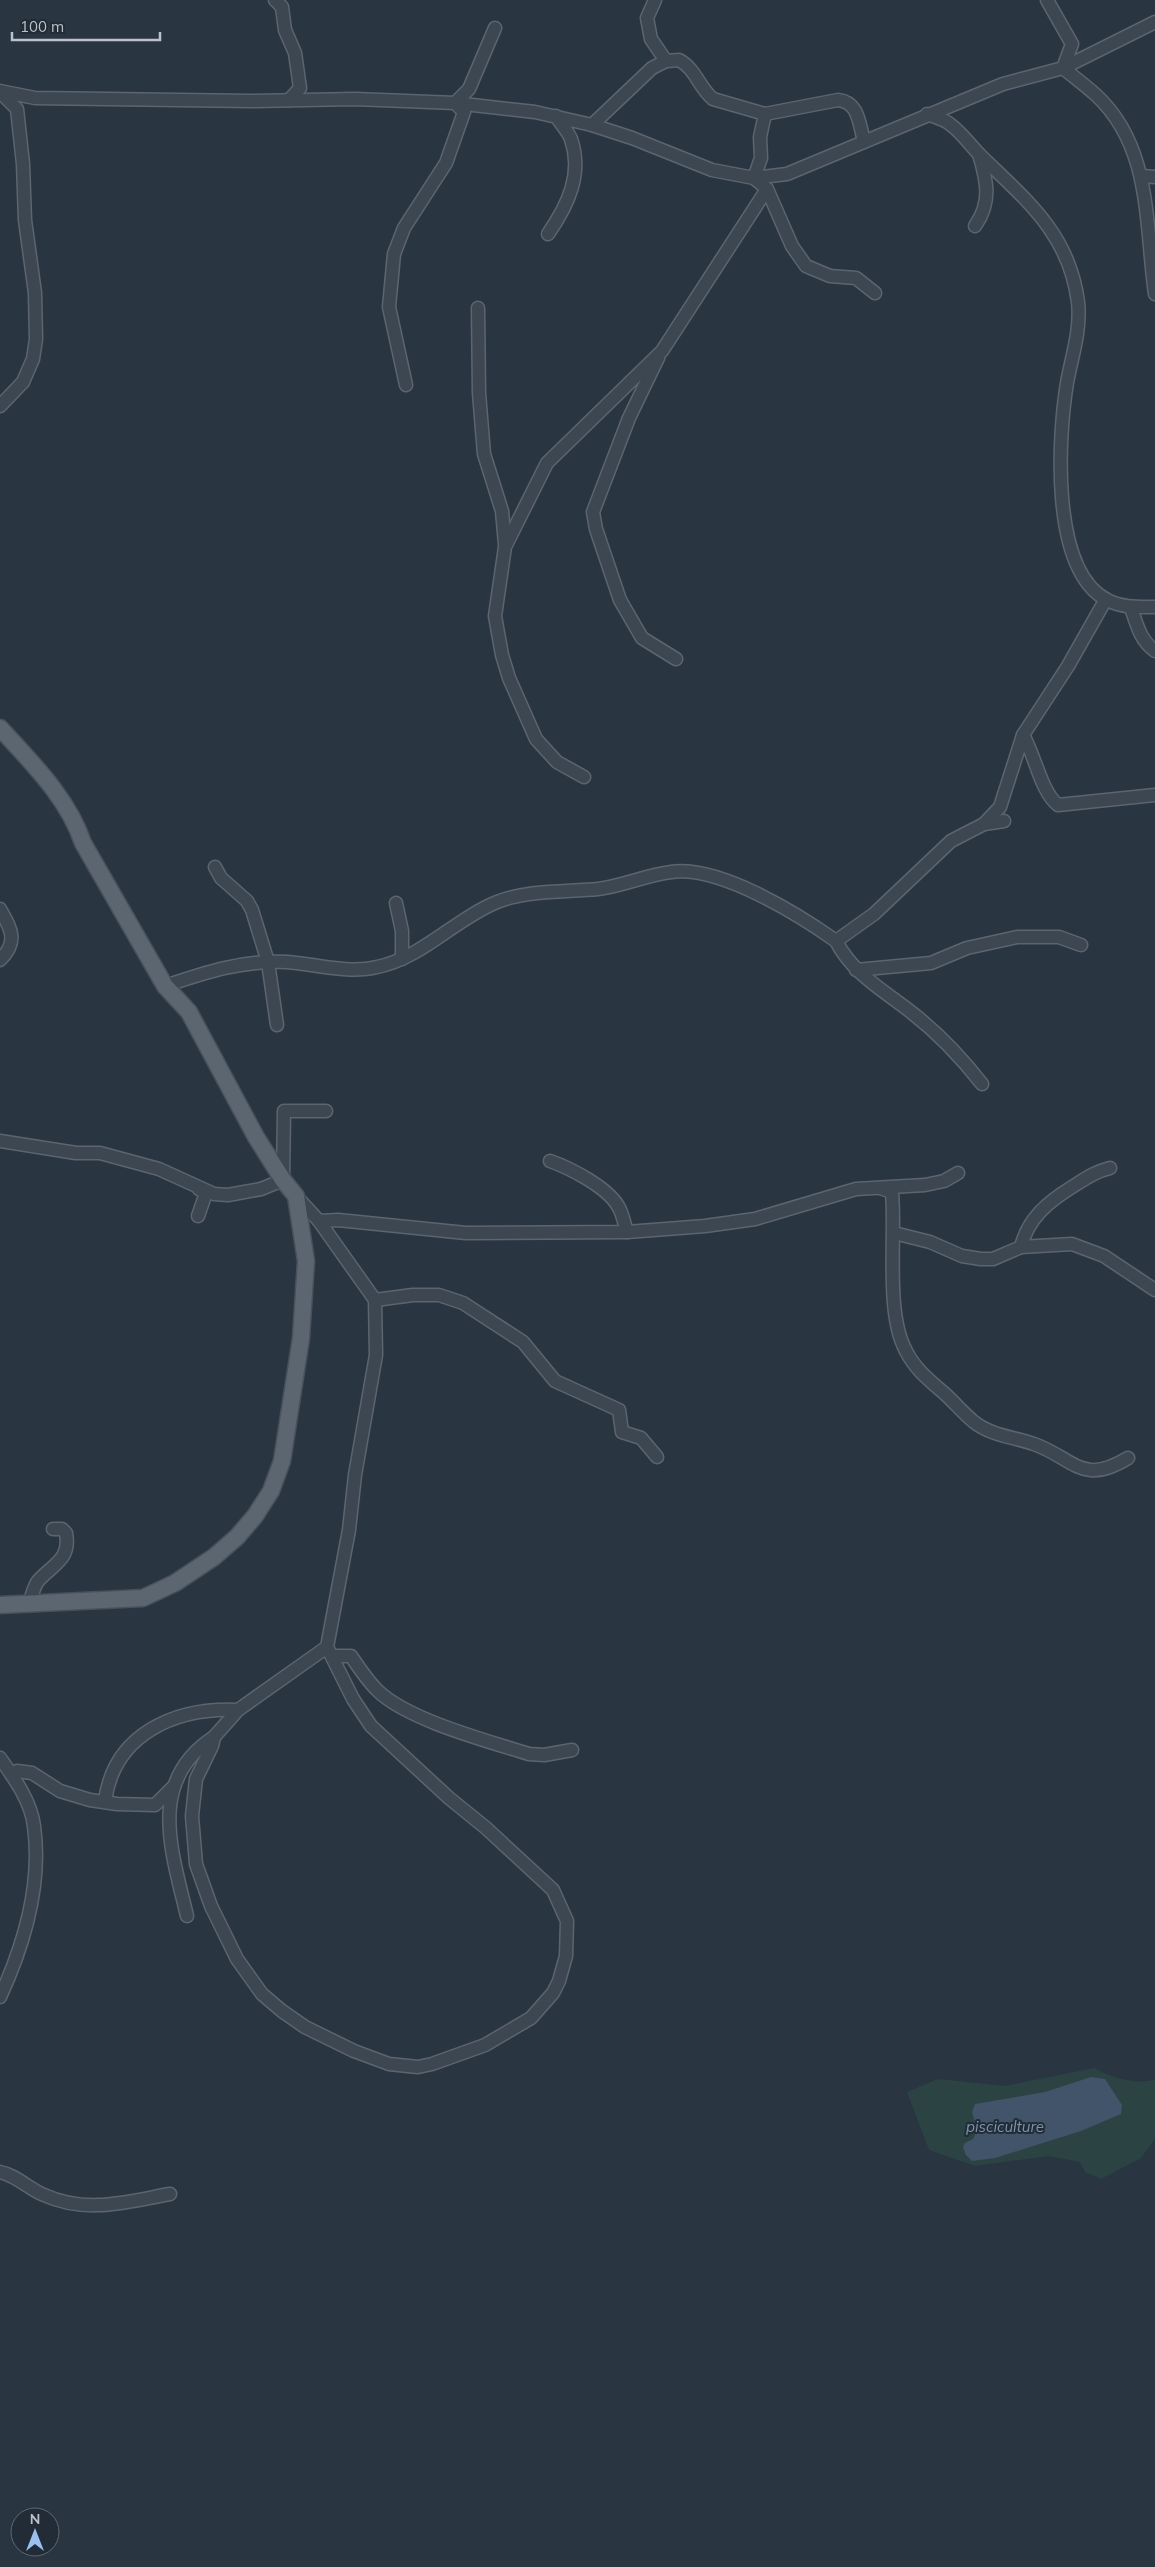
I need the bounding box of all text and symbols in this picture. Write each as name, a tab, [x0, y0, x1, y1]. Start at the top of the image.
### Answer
scale bar	[12, 10, 160, 42]
text: 100 m	[20, 17, 64, 36]
water label: pisciculture	[966, 2117, 1044, 2136]
north arrow	[10, 2507, 60, 2557]
text: N	[30, 2510, 40, 2528]

